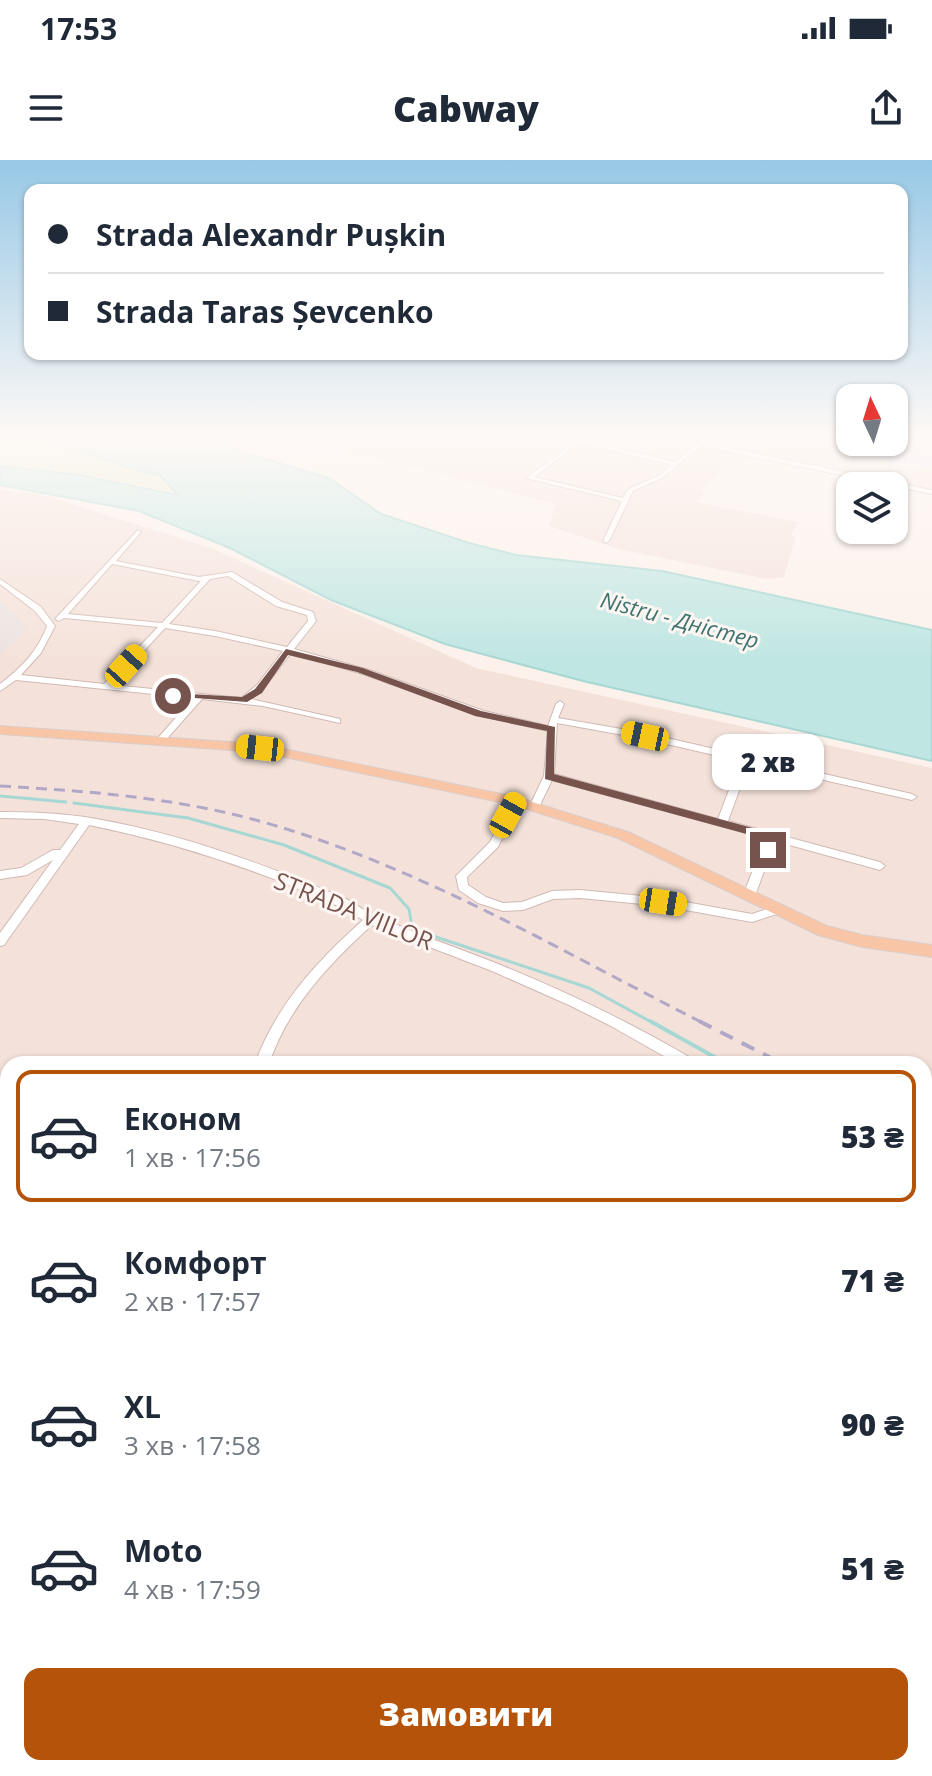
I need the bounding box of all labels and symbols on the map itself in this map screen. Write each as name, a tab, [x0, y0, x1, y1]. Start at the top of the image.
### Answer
north arrow	[836, 384, 908, 456]
water label: Nistru - Дністер	[598, 583, 762, 655]
car	[101, 640, 151, 692]
route start	[155, 678, 191, 714]
car	[619, 719, 671, 753]
car	[235, 734, 285, 762]
callout: 2 хв	[712, 734, 824, 790]
car	[486, 788, 530, 842]
route end	[750, 832, 786, 868]
street label: STRADA VIILOR	[270, 863, 439, 957]
car	[637, 886, 689, 918]

